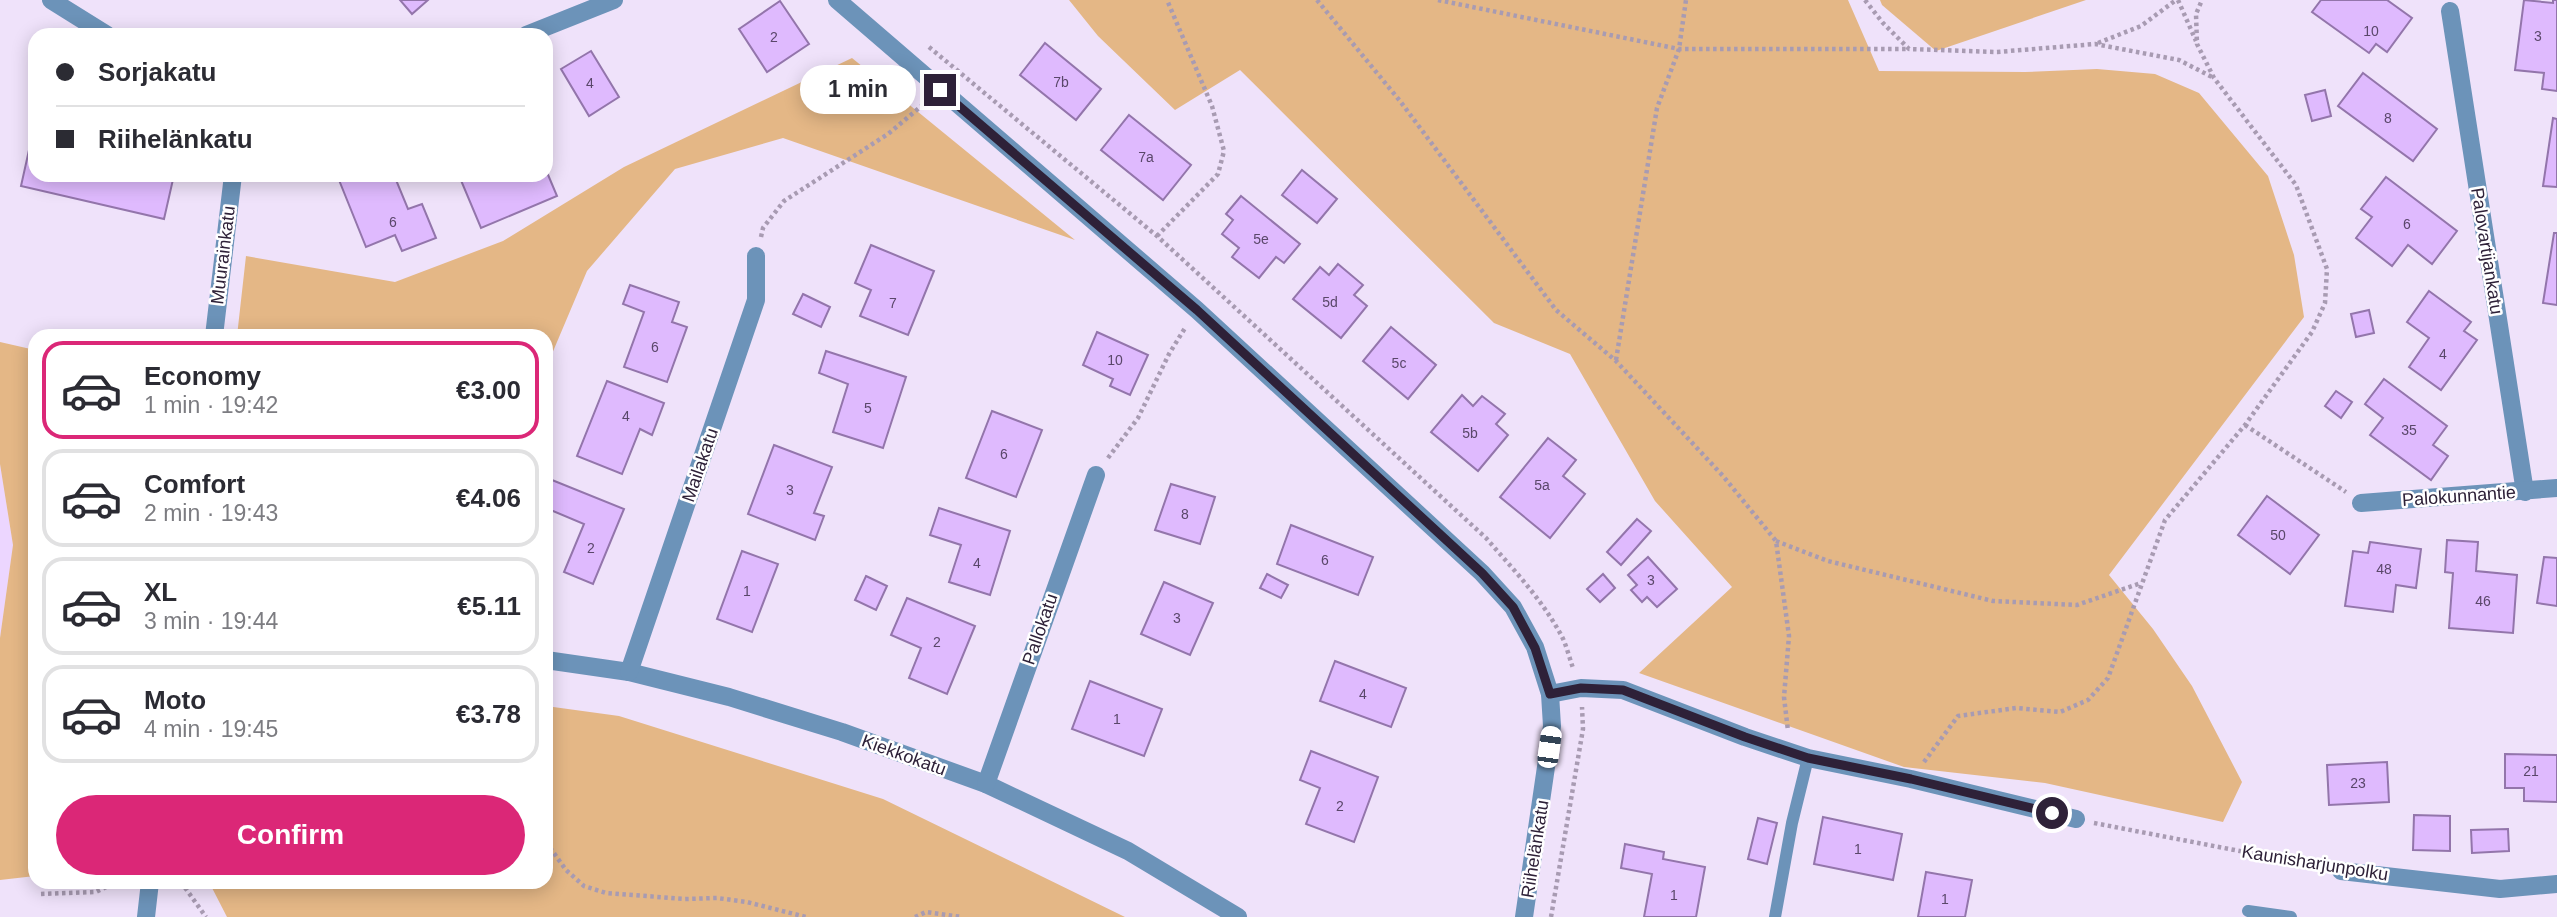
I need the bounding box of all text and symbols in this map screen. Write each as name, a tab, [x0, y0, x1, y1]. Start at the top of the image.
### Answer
house number: 10	[2363, 23, 2379, 39]
house number: 3	[2534, 28, 2542, 44]
house number: 2	[770, 29, 778, 45]
text: Sorjakatu	[98, 57, 217, 87]
callout: 1 min	[800, 66, 916, 114]
route end	[924, 74, 956, 106]
house number: 7b	[1053, 74, 1069, 90]
house number: 4	[586, 75, 594, 91]
text: 1 min	[828, 76, 888, 102]
house number: 8	[2384, 110, 2392, 126]
text: Riihelänkatu	[98, 124, 253, 154]
house number: 7a	[1138, 149, 1154, 165]
street label: Palovartijankatu	[2467, 186, 2507, 316]
street label: Muurainkatu	[207, 205, 239, 305]
house number: 6	[389, 214, 397, 230]
house number: 6	[2403, 216, 2411, 232]
house number: 5e	[1253, 231, 1269, 247]
house number: 5d	[1322, 294, 1338, 310]
house number: 7	[889, 295, 897, 311]
house number: 6	[651, 339, 659, 355]
house number: 4	[2439, 346, 2447, 362]
house number: 10	[1107, 352, 1123, 368]
house number: 5c	[1392, 355, 1406, 371]
icon: car	[60, 359, 123, 422]
text: Economy	[144, 361, 261, 391]
text: €3.00	[456, 375, 521, 405]
text: 1 min · 19:42	[144, 392, 278, 418]
house number: 5	[864, 400, 872, 416]
house number: 4	[622, 408, 630, 424]
house number: 35	[2401, 422, 2417, 438]
street label: Mailakatu	[678, 425, 722, 505]
house number: 5b	[1462, 425, 1478, 441]
house number: 6	[1000, 446, 1008, 462]
icon: car	[60, 467, 123, 530]
text: Comfort	[144, 469, 245, 499]
house number: 5a	[1534, 477, 1550, 493]
house number: 3	[786, 482, 794, 498]
street label: Palokunnantie	[2401, 482, 2517, 510]
text: €4.06	[456, 483, 521, 513]
text: 2 min · 19:43	[144, 500, 278, 526]
house number: 8	[1181, 506, 1189, 522]
house number: 50	[2270, 527, 2286, 543]
house number: 2	[587, 540, 595, 556]
house number: 6	[1321, 552, 1329, 568]
house number: 4	[973, 555, 981, 571]
house number: 48	[2376, 561, 2392, 577]
house number: 3	[1647, 572, 1655, 588]
icon: car	[60, 575, 123, 638]
text: XL	[144, 577, 177, 607]
house number: 1	[743, 583, 751, 599]
text: €5.11	[457, 591, 521, 621]
street label: Pallokatu	[1018, 591, 1062, 667]
house number: 46	[2475, 593, 2491, 609]
text: 3 min · 19:44	[144, 608, 278, 634]
house number: 3	[1173, 610, 1181, 626]
house number: 2	[933, 634, 941, 650]
icon: car	[60, 683, 123, 746]
text: Moto	[144, 685, 206, 715]
house number: 4	[1359, 686, 1367, 702]
text: €3.78	[456, 699, 521, 729]
house number: 1	[1113, 711, 1121, 727]
text: 4 min · 19:45	[144, 716, 278, 742]
car	[1536, 725, 1563, 769]
street label: Kiekkokatu	[859, 731, 949, 779]
house number: 21	[2523, 763, 2539, 779]
house number: 23	[2350, 775, 2366, 791]
button: Confirm	[56, 795, 525, 875]
route start	[2036, 797, 2068, 829]
house number: 2	[1336, 798, 1344, 814]
street label: Riihelänkatu	[1517, 799, 1553, 899]
house number: 1	[1854, 841, 1862, 857]
street label: Kaunisharjunpolku	[2240, 842, 2390, 884]
house number: 1	[1670, 887, 1678, 903]
house number: 1	[1941, 891, 1949, 907]

